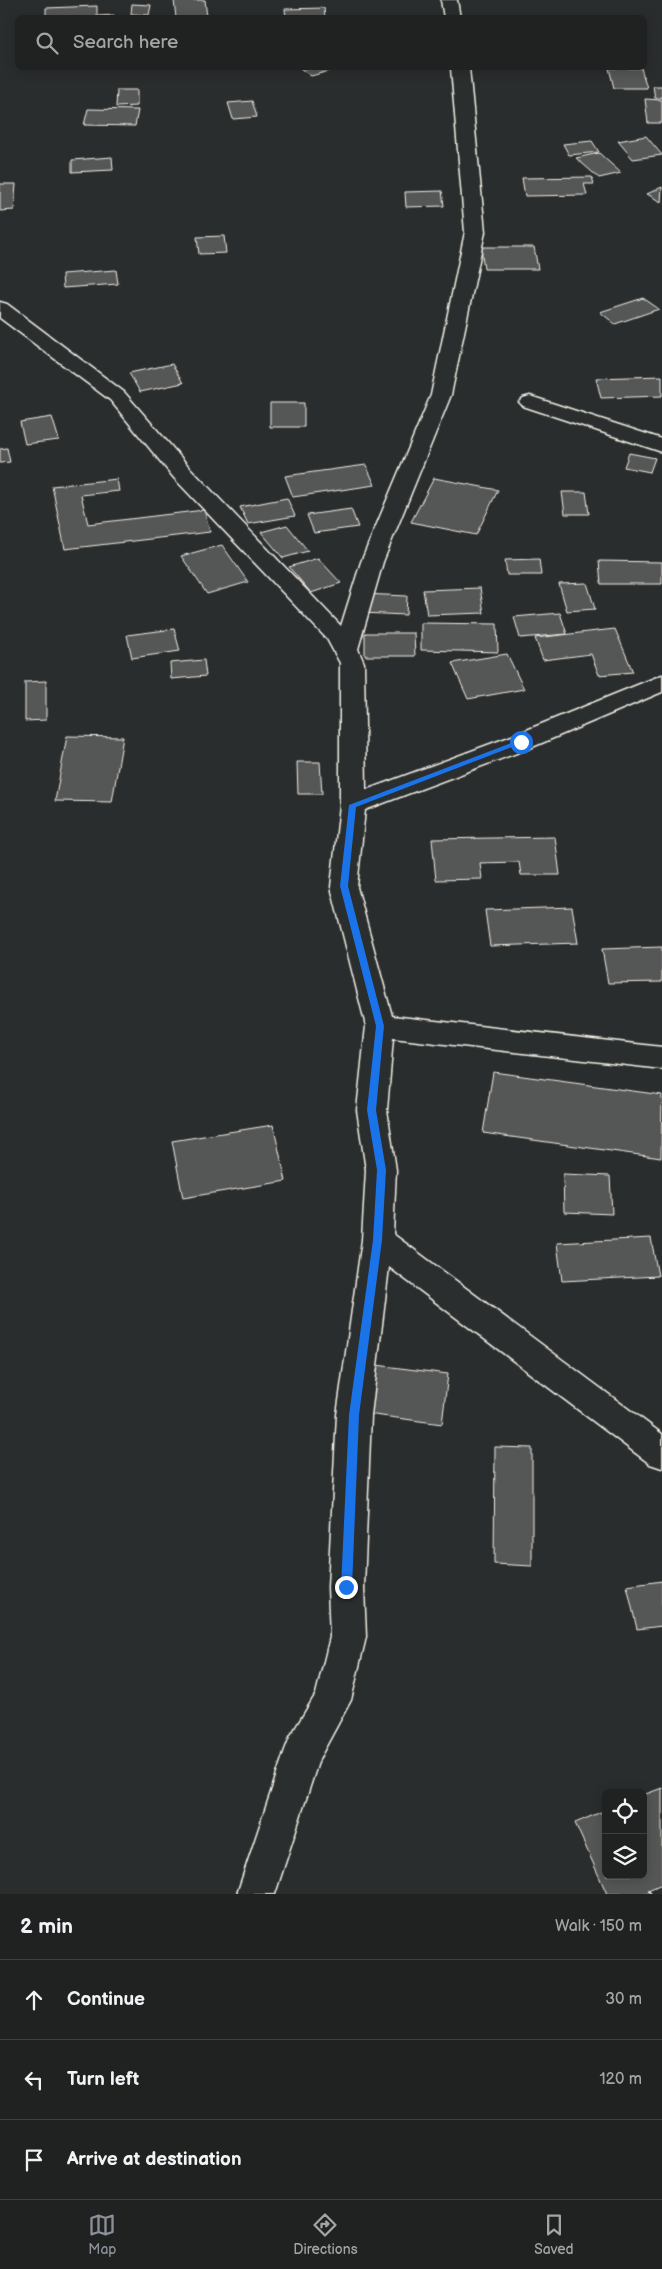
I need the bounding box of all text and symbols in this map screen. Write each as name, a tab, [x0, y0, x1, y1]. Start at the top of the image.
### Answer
search box	[15, 15, 647, 70]
icon: search	[33, 29, 61, 57]
text: Search here	[73, 31, 178, 54]
route start	[510, 731, 533, 754]
route end	[335, 1576, 358, 1599]
map controls	[602, 1789, 647, 1879]
button: locate	[602, 1789, 647, 1834]
button: layers	[602, 1834, 647, 1879]
text: 2 min	[20, 1914, 73, 1939]
text: Walk · 150 m	[555, 1917, 642, 1936]
icon: ahead	[20, 1986, 48, 2014]
text: Continue	[67, 1988, 145, 2011]
text: 30 m	[605, 1990, 642, 2009]
icon: left	[20, 2066, 48, 2094]
text: Turn left	[67, 2068, 139, 2091]
text: 120 m	[599, 2070, 642, 2089]
icon: arrive	[20, 2146, 48, 2174]
text: Arrive at destination	[67, 2148, 242, 2171]
tab: Map	[88, 2211, 117, 2258]
tab: Directions	[293, 2211, 358, 2258]
tab: Saved	[534, 2211, 574, 2258]

